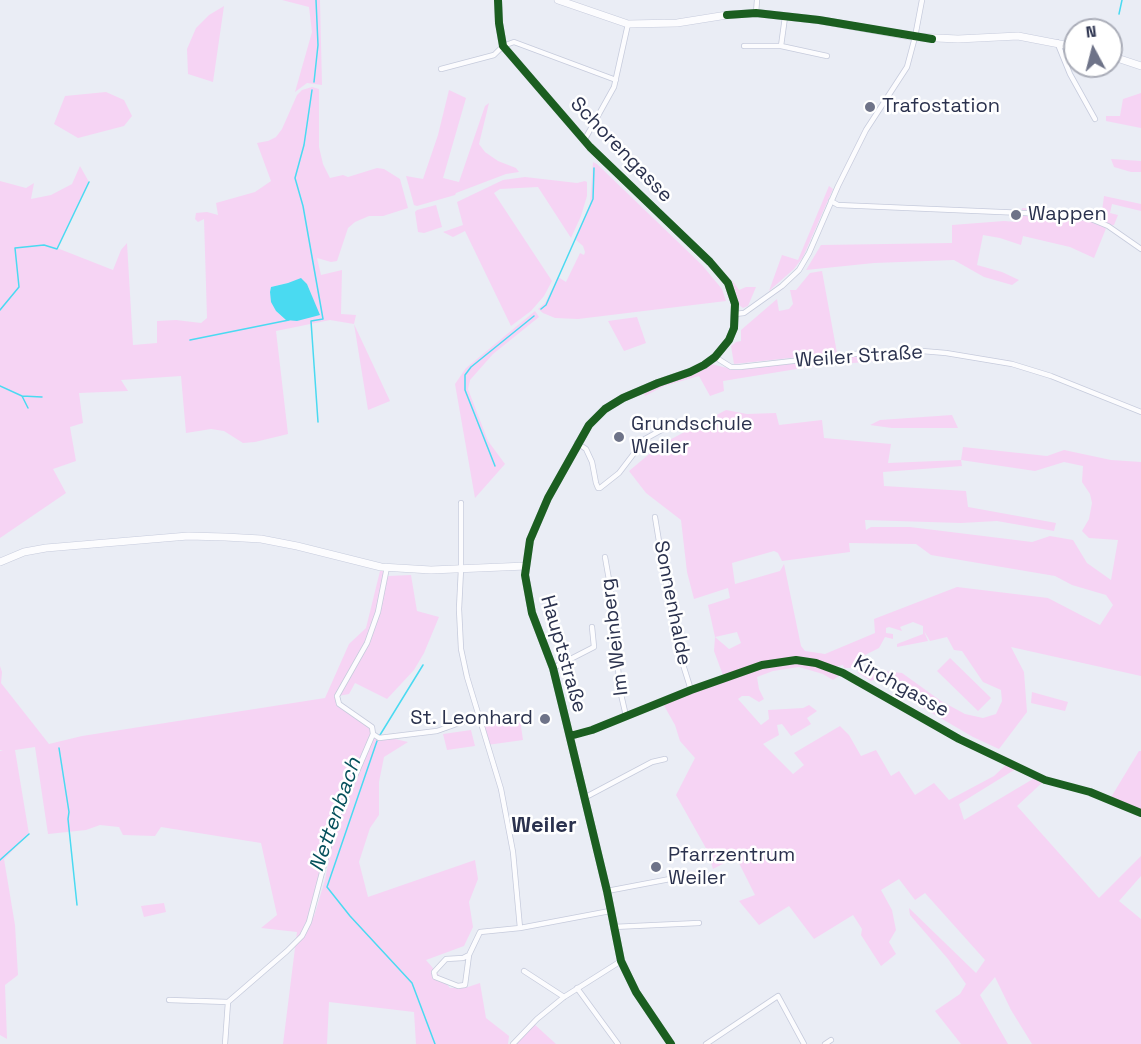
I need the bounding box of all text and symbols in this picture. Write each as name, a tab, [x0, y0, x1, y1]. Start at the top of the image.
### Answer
north arrow	[1063, 18, 1123, 78]
text: N	[1084, 21, 1098, 43]
street label: Schorengasse	[565, 92, 677, 208]
place label: Trafostation	[882, 95, 1000, 119]
marker: Trafostation	[863, 100, 877, 114]
place label: Wappen	[1028, 203, 1107, 227]
marker: Wappen	[1009, 208, 1023, 222]
street label: Weiler Straße	[794, 341, 924, 373]
place label: Grundschule Weiler	[631, 413, 753, 460]
marker: Grundschule Weiler	[612, 430, 626, 444]
street label: Sonnenhalde	[648, 539, 696, 667]
street label: Im Weinberg	[596, 577, 634, 697]
street label: Hauptstraße	[535, 593, 591, 715]
street label: Kirchgasse	[849, 651, 953, 723]
place label: St. Leonhard	[410, 707, 533, 731]
marker: St. Leonhard	[538, 712, 552, 726]
water label: Nettenbach	[305, 755, 367, 875]
district label: Weiler	[511, 813, 577, 839]
place label: Pfarrzentrum Weiler	[668, 844, 795, 891]
marker: Pfarrzentrum Weiler	[649, 860, 663, 874]

